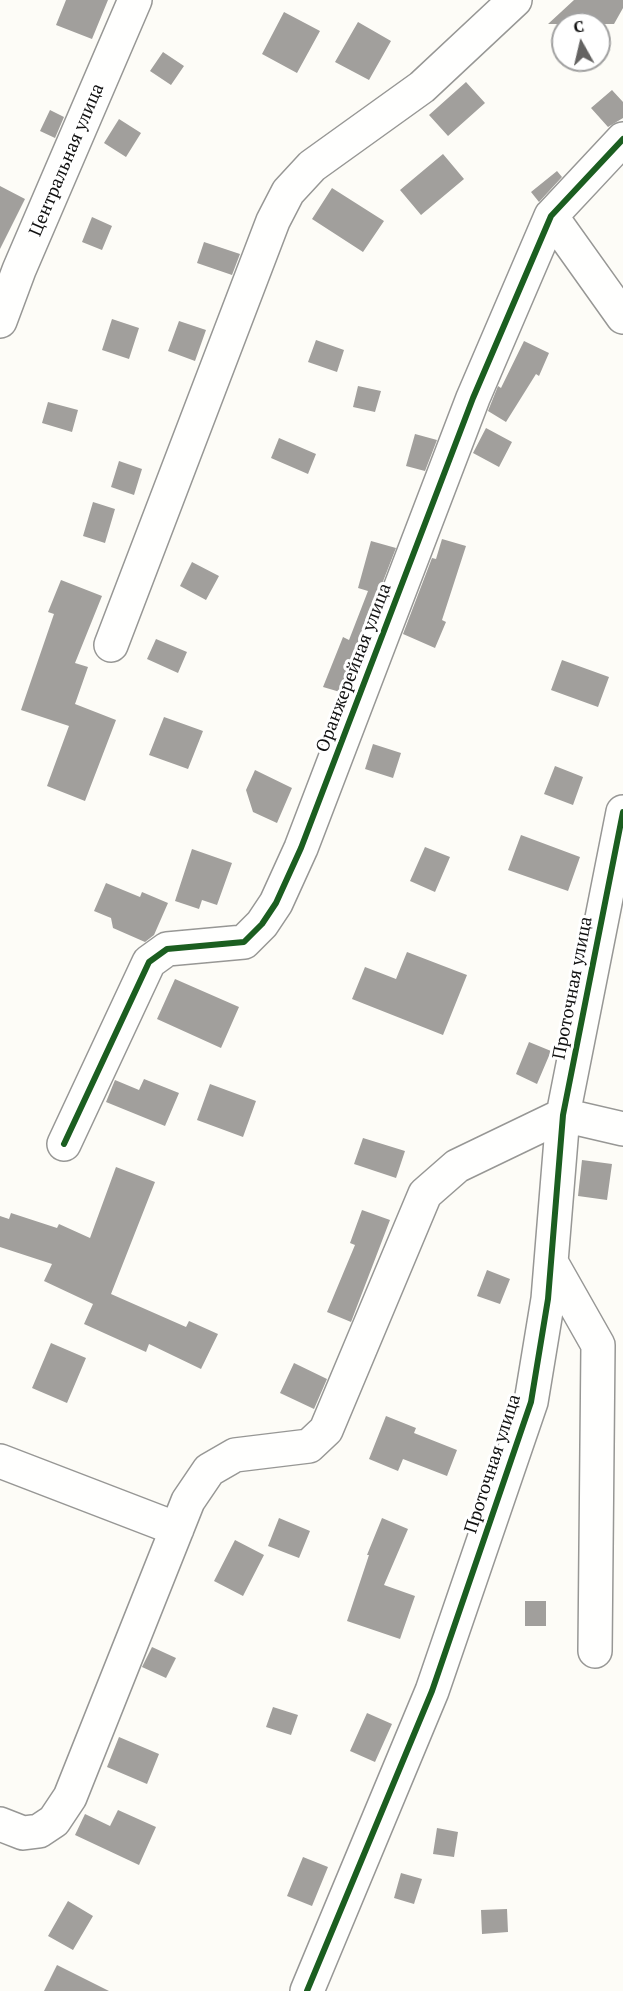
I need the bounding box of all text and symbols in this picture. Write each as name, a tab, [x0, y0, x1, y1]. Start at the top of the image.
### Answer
north arrow	[551, 12, 611, 72]
text: С	[572, 15, 585, 38]
street label: Центральная улица	[25, 80, 109, 240]
street label: Оранжерейная улица	[312, 580, 396, 756]
street label: Проточная улица	[549, 915, 597, 1061]
street label: Проточная улица	[460, 1392, 526, 1536]

